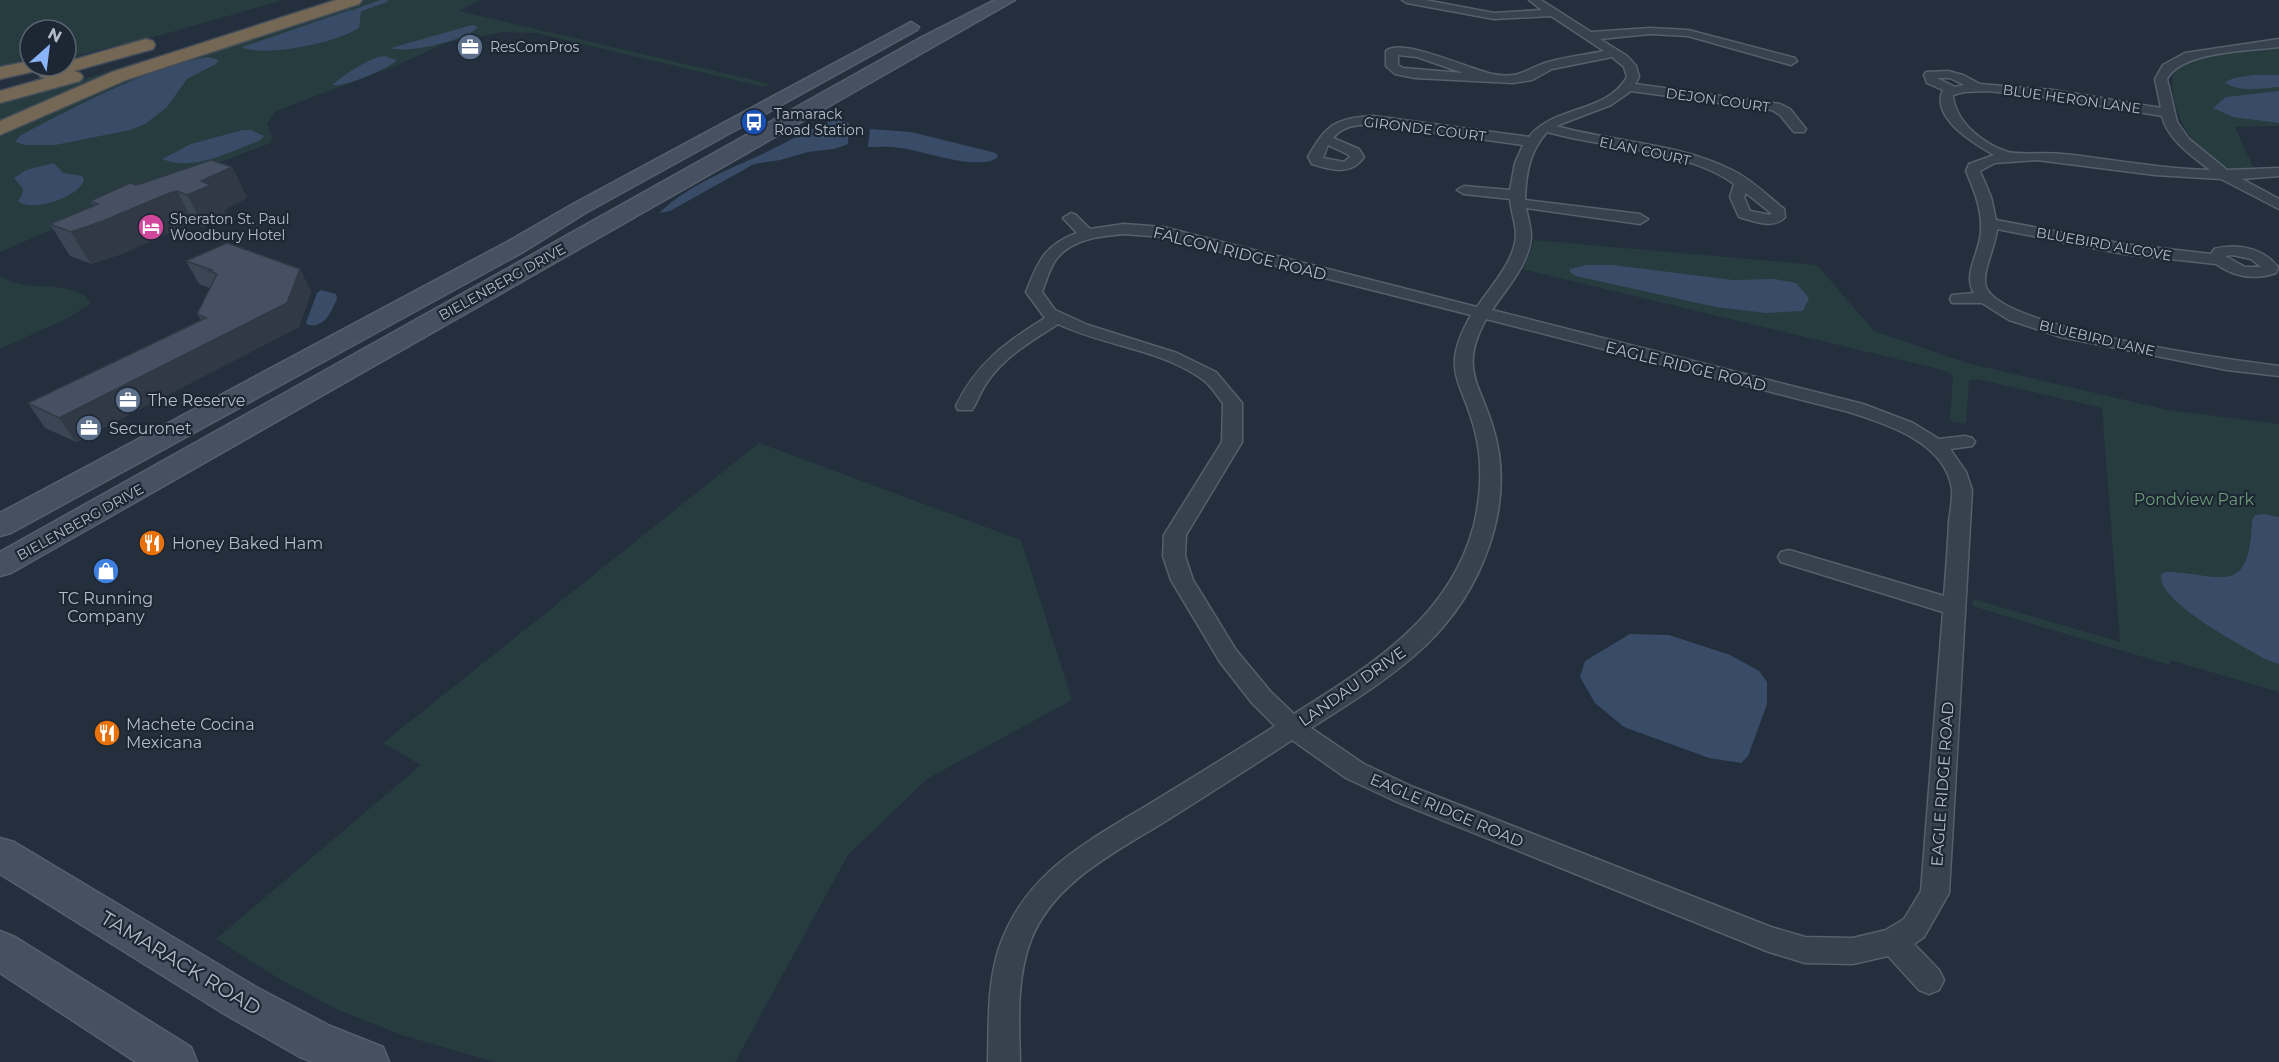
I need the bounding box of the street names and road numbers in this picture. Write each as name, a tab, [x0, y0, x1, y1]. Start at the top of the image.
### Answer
street label: BLUE HERON LANE	[2002, 80, 2142, 118]
street label: DEJON COURT	[1665, 84, 1771, 116]
street label: GIRONDE COURT	[1363, 113, 1487, 145]
street label: ELAN COURT	[1598, 133, 1692, 169]
street label: FALCON RIDGE ROAD	[1151, 223, 1329, 284]
street label: BLUEBIRD ALCOVE	[2035, 223, 2173, 265]
street label: BIELENBERG DRIVE	[435, 240, 569, 324]
street label: BLUEBIRD LANE	[2037, 316, 2157, 360]
street label: EAGLE RIDGE ROAD	[1603, 337, 1768, 396]
street label: BIELENBERG DRIVE	[13, 480, 147, 564]
street label: LANDAU DRIVE	[1295, 642, 1409, 730]
street label: EAGLE RIDGE ROAD	[1927, 701, 1958, 867]
street label: EAGLE RIDGE ROAD	[1367, 769, 1527, 851]
street label: TAMARACK ROAD	[97, 906, 265, 1020]

